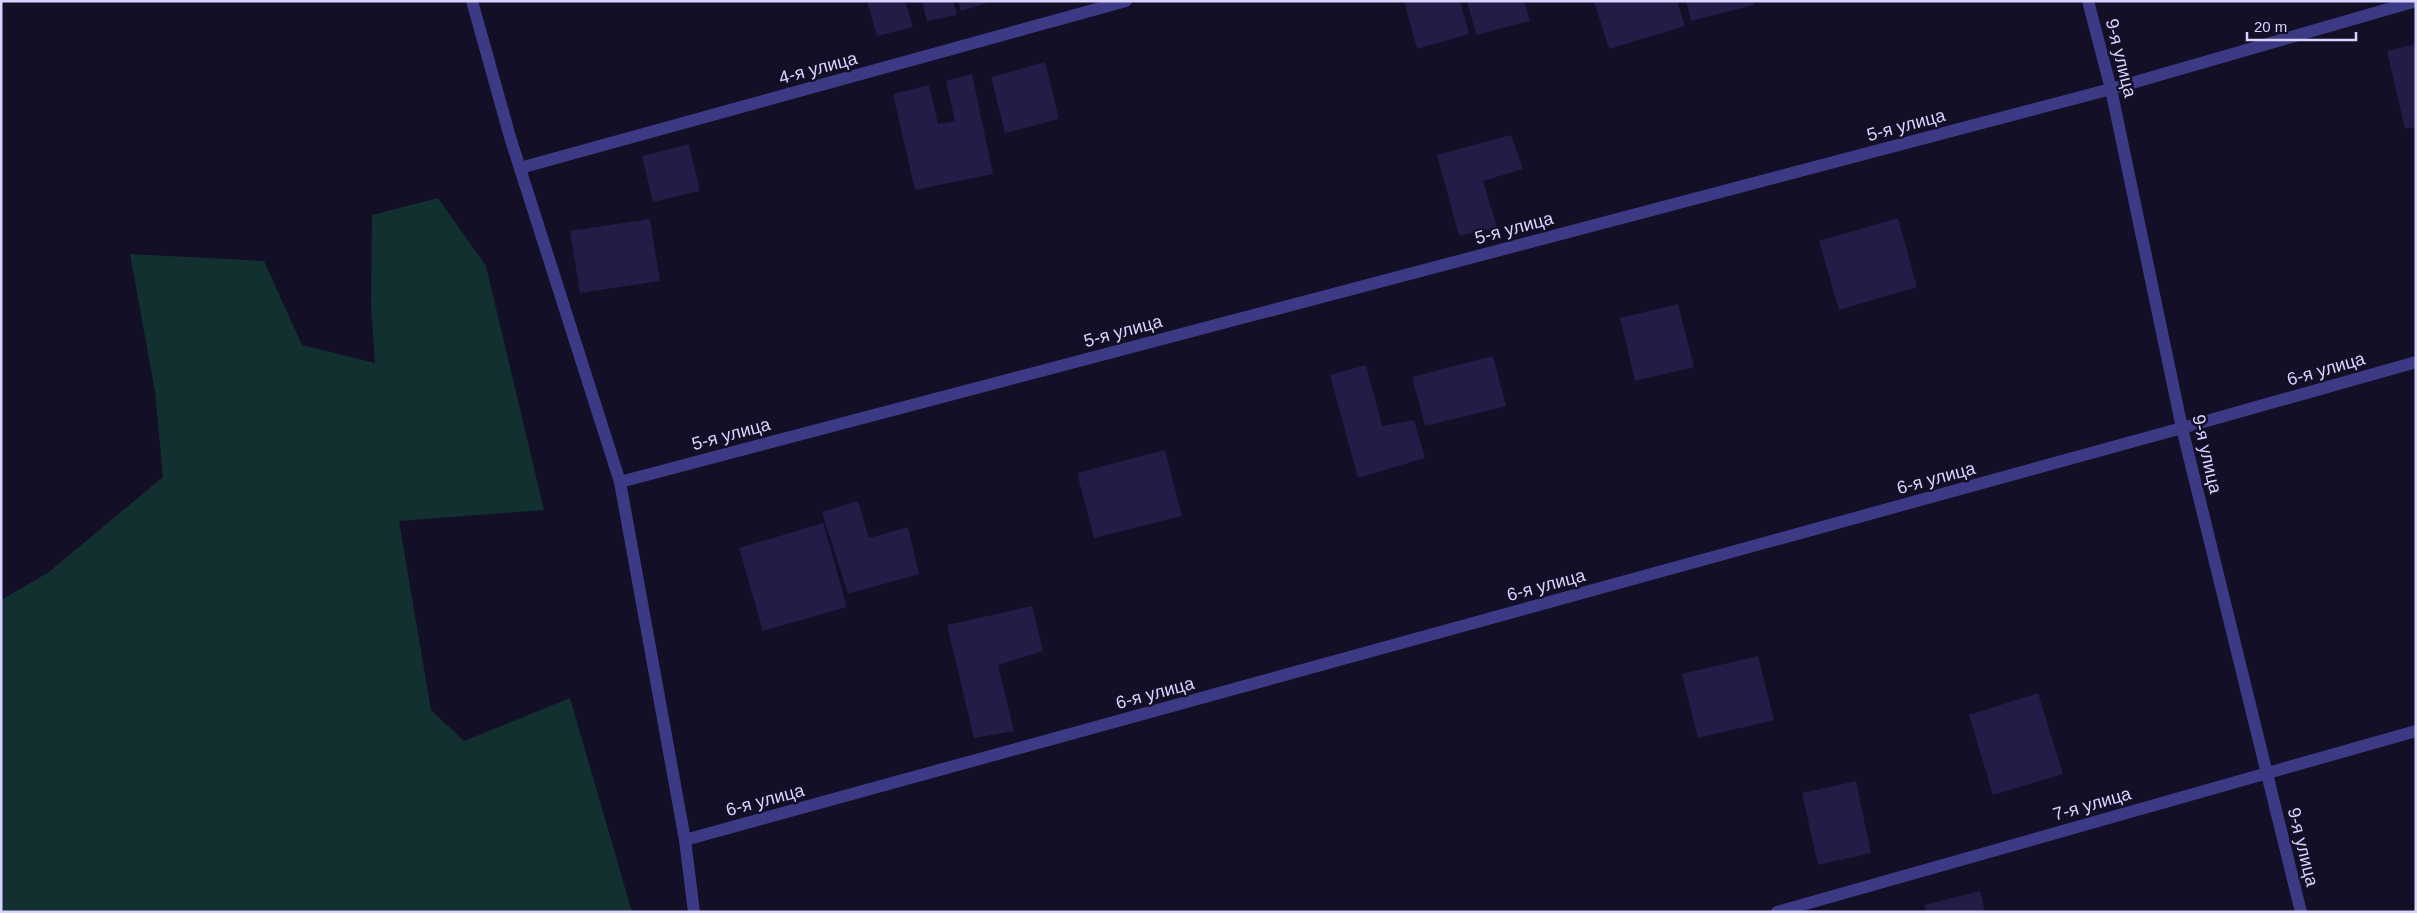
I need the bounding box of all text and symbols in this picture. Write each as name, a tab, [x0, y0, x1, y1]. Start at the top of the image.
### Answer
scale bar	[2247, 10, 2356, 42]
street label: 9-я улица	[2102, 17, 2141, 100]
text: 20 m	[2254, 18, 2287, 35]
street label: 4-я улица	[777, 48, 860, 88]
street label: 5-я улица	[1865, 105, 1948, 145]
street label: 5-я улица	[1473, 208, 1556, 248]
street label: 5-я улица	[1082, 311, 1165, 351]
street label: 6-я улица	[2285, 348, 2368, 390]
street label: 9-я улица	[2188, 413, 2226, 496]
street label: 5-я улица	[690, 414, 773, 454]
street label: 6-я улица	[1895, 458, 1978, 498]
street label: 6-я улица	[1505, 565, 1588, 605]
street label: 6-я улица	[1114, 673, 1197, 713]
street label: 6-я улица	[724, 780, 807, 820]
street label: 7-я улица	[2051, 783, 2134, 825]
street label: 9-я улица	[2284, 806, 2323, 889]

